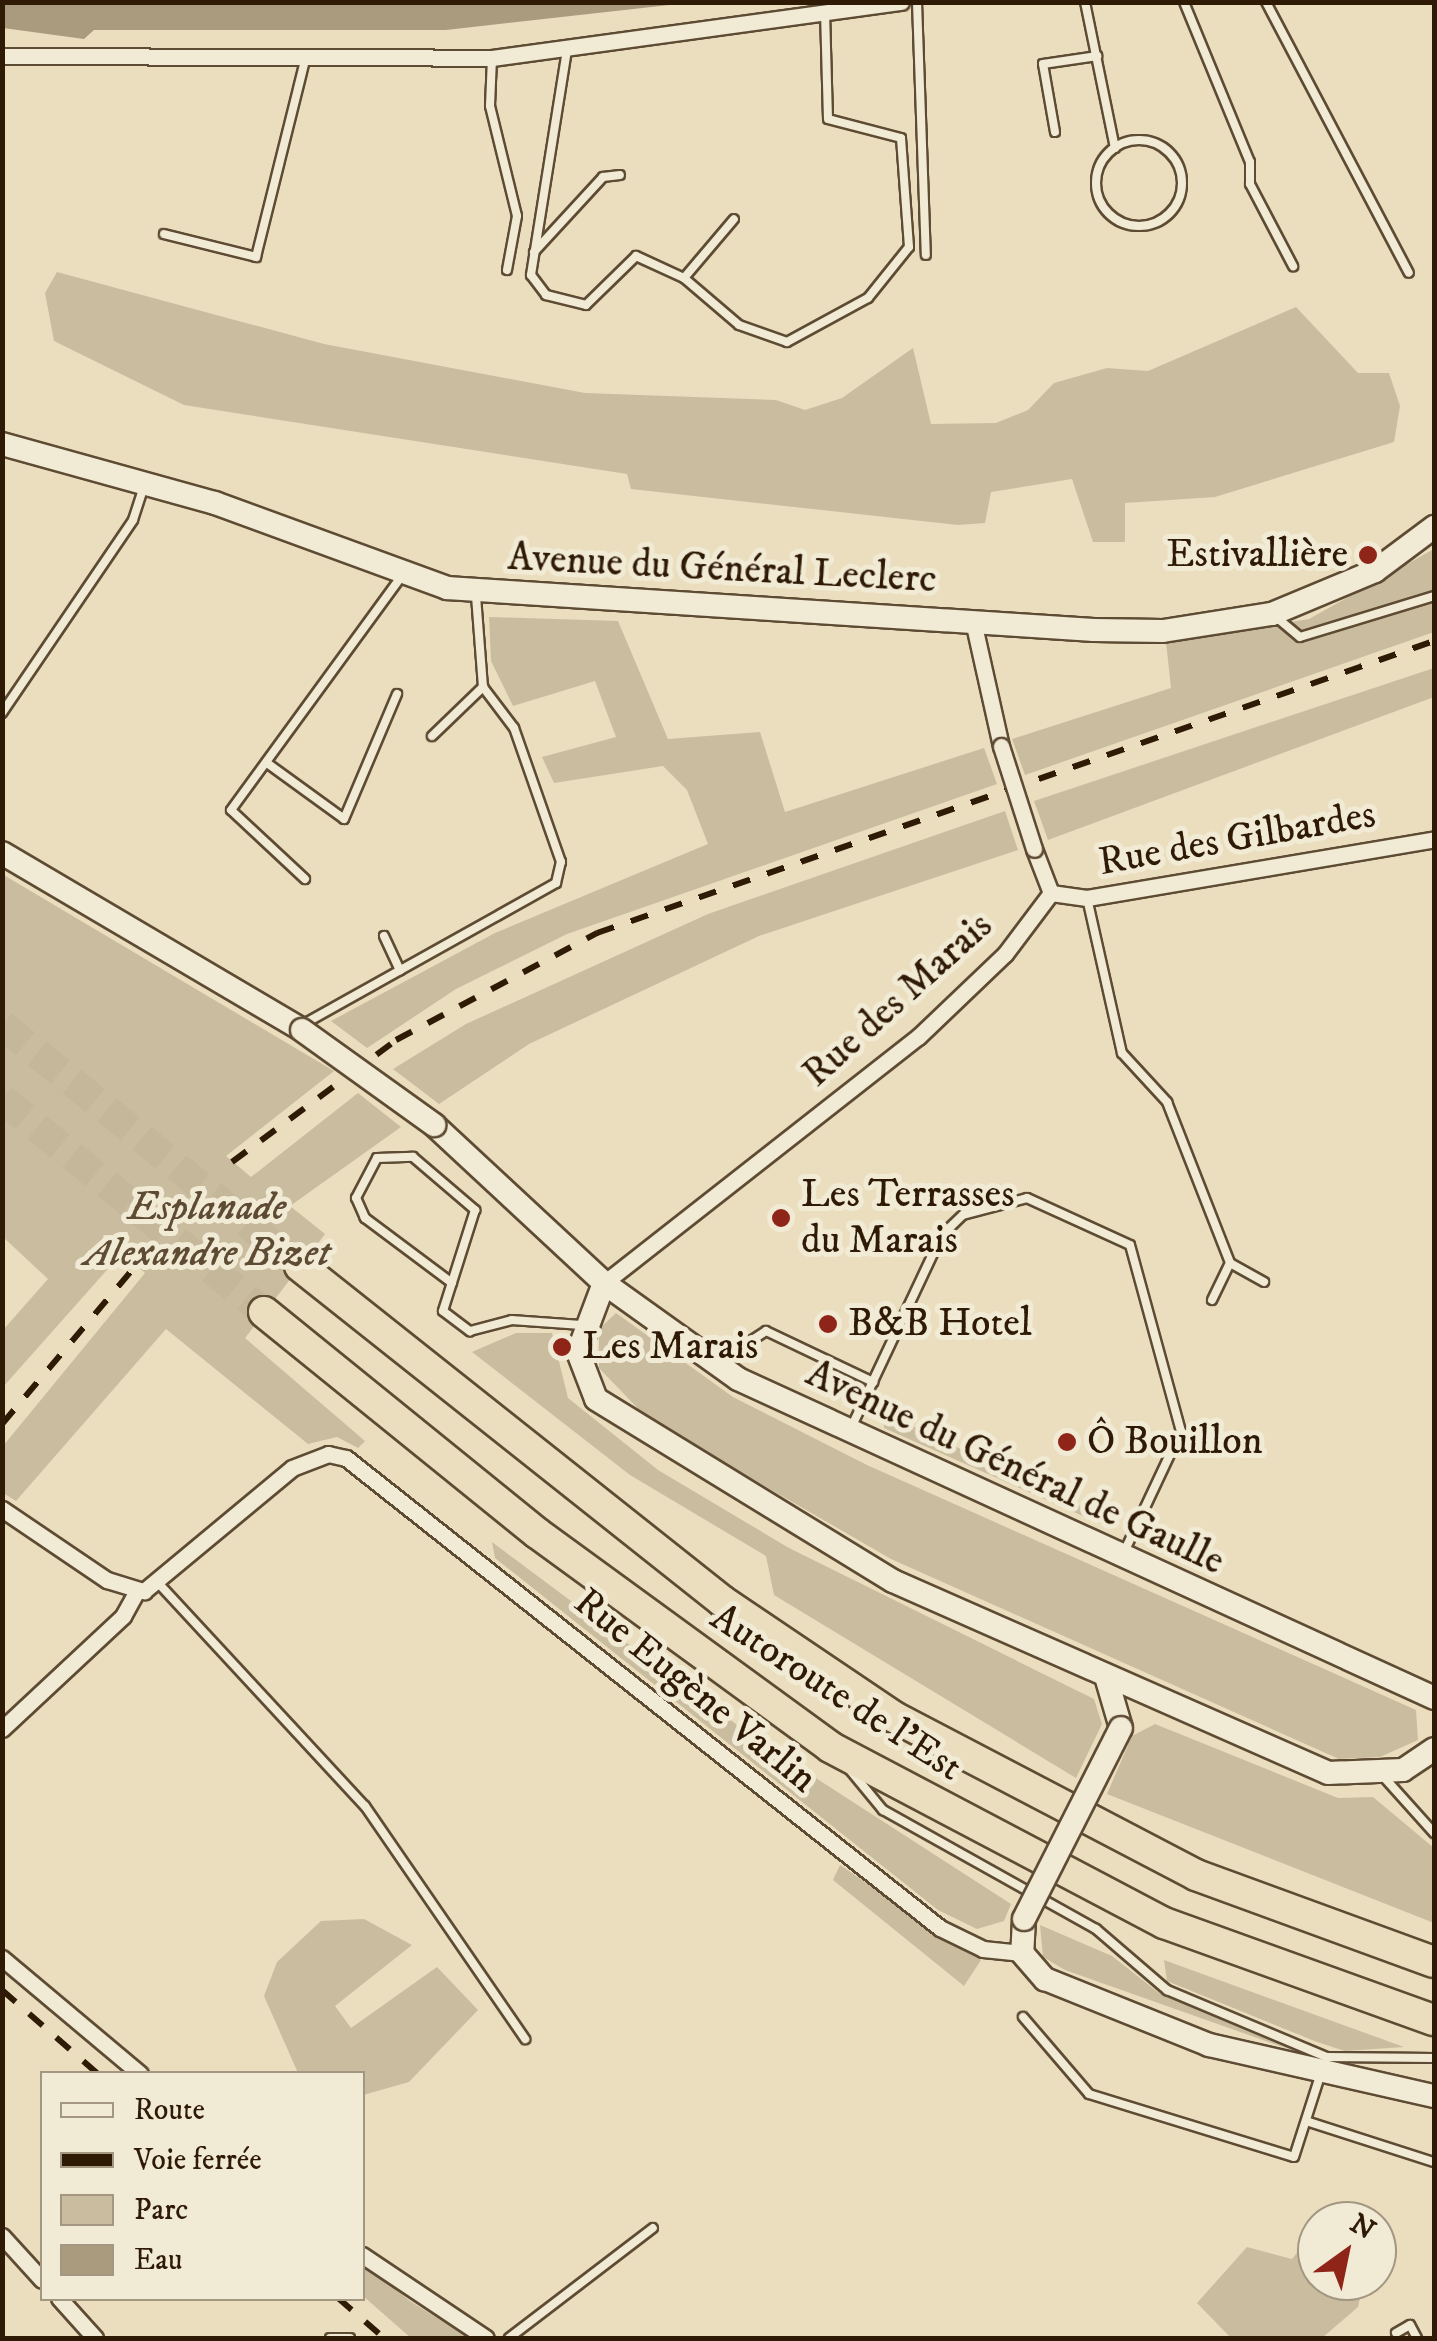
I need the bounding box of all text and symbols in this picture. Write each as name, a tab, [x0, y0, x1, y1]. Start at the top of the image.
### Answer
place label: Estivallière	[1166, 531, 1348, 579]
street label: Avenue du Général Leclerc	[506, 534, 938, 604]
marker: Estivallière	[1357, 544, 1379, 566]
street label: Rue des Gilbardes	[1095, 791, 1379, 887]
street label: Rue des Marais	[793, 902, 1003, 1098]
place label: Les Terrasses du Marais	[801, 1171, 1015, 1265]
park label: Esplanade Alexandre Bizet	[84, 1184, 330, 1278]
marker: Les Terrasses du Marais	[770, 1207, 792, 1229]
place label: B&B Hotel	[848, 1300, 1032, 1348]
marker: B&B Hotel	[817, 1313, 839, 1335]
place label: Les Marais	[582, 1323, 758, 1371]
marker: Les Marais	[551, 1336, 573, 1358]
street label: Avenue du Général de Gaulle	[798, 1350, 1232, 1586]
place label: Ô Bouillon	[1087, 1418, 1263, 1466]
marker: Ô Bouillon	[1056, 1431, 1078, 1453]
street label: Rue Eugène Varlin	[564, 1578, 826, 1804]
street label: Autoroute de l’Est	[701, 1594, 971, 1792]
legend	[40, 2071, 365, 2301]
text: Route	[134, 2092, 205, 2129]
text: Voie ferrée	[134, 2142, 262, 2179]
text: Parc	[134, 2192, 188, 2229]
north arrow	[1297, 2201, 1397, 2301]
text: N	[1343, 2206, 1382, 2248]
text: Eau	[134, 2242, 182, 2279]

